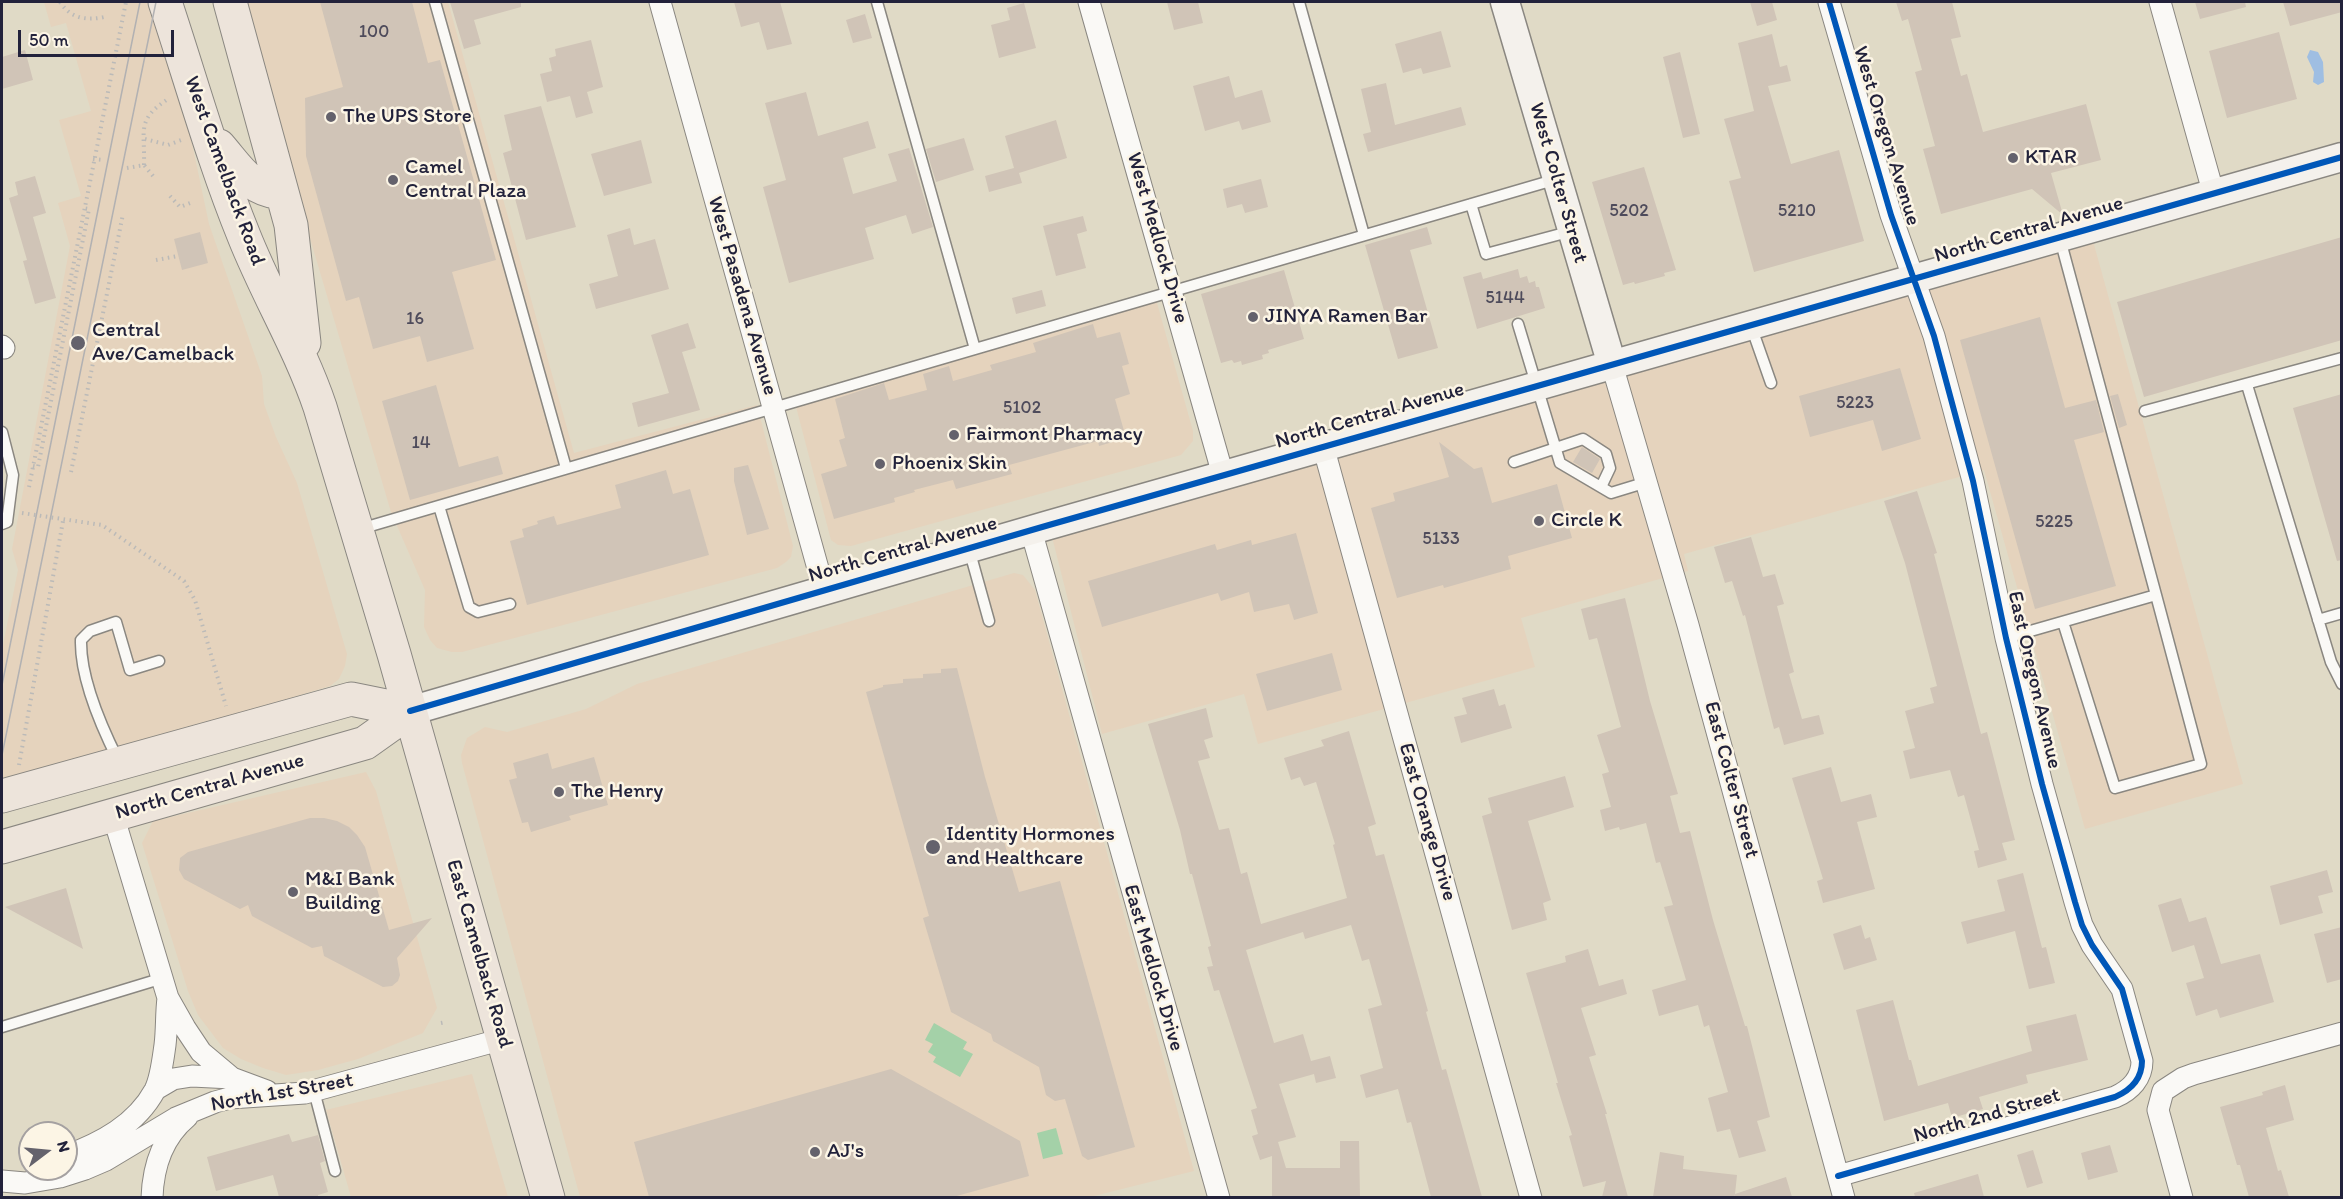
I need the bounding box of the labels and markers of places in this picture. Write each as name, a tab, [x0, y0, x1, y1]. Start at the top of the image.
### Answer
place label: The UPS Store	[343, 104, 472, 130]
marker: The UPS Store	[324, 110, 338, 124]
place label: KTAR	[2025, 145, 2077, 171]
marker: KTAR	[2006, 151, 2020, 165]
place label: Camel Central Plaza	[405, 155, 526, 205]
marker: Camel Central Plaza	[386, 173, 400, 187]
place label: JINYA Ramen Bar	[1265, 304, 1427, 330]
marker: JINYA Ramen Bar	[1246, 310, 1260, 324]
place label: Central Ave/Camelback	[92, 318, 234, 368]
marker: Central Ave/Camelback	[69, 334, 87, 352]
place label: Fairmont Pharmacy	[966, 422, 1143, 448]
marker: Fairmont Pharmacy	[947, 428, 961, 442]
place label: Phoenix Skin	[892, 451, 1007, 477]
marker: Phoenix Skin	[873, 457, 887, 471]
place label: Circle K	[1551, 508, 1622, 534]
marker: Circle K	[1532, 514, 1546, 528]
place label: The Henry	[571, 779, 663, 805]
marker: The Henry	[552, 785, 566, 799]
place label: Identity Hormones and Healthcare	[946, 822, 1115, 872]
marker: Identity Hormones and Healthcare	[924, 838, 942, 856]
place label: M&I Bank Building	[305, 867, 395, 917]
marker: M&I Bank Building	[286, 885, 300, 899]
place label: AJ's	[827, 1139, 864, 1165]
marker: AJ's	[808, 1145, 822, 1159]

